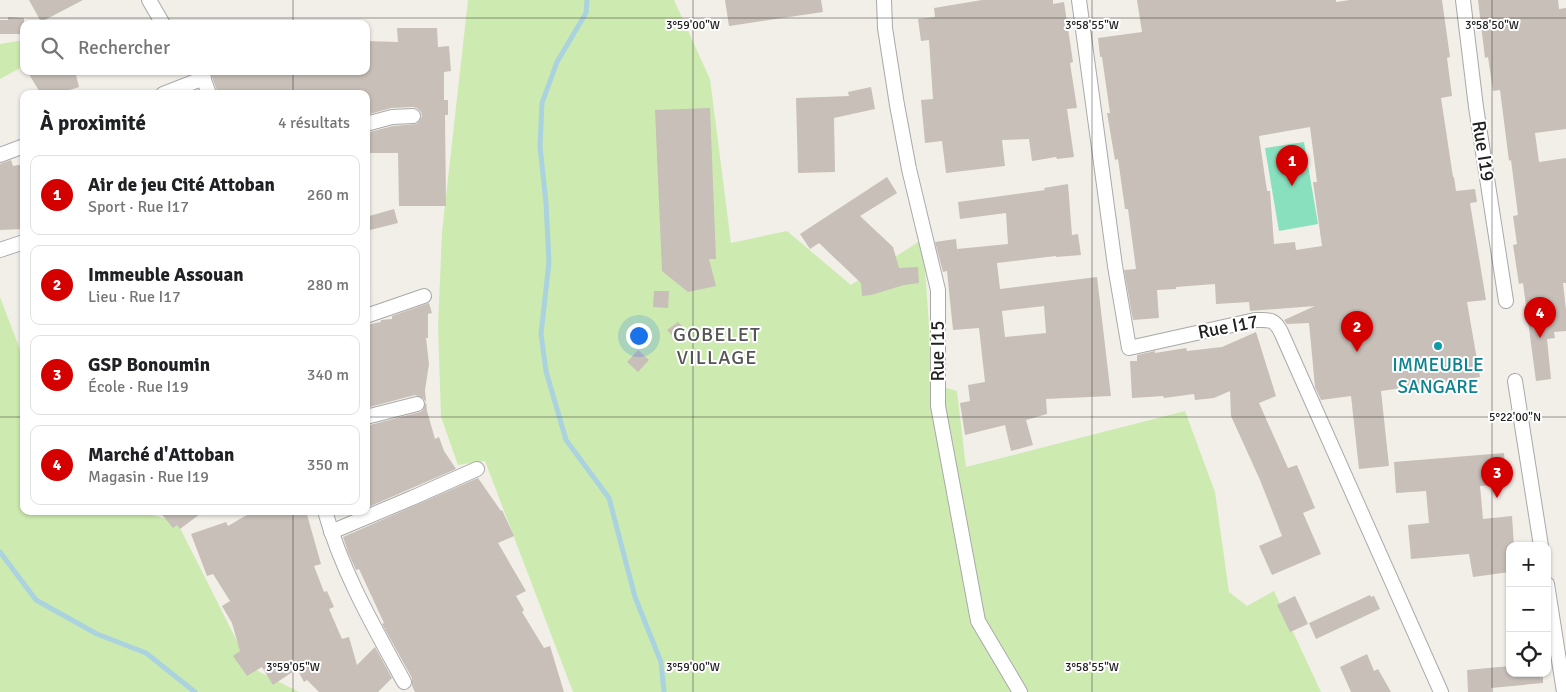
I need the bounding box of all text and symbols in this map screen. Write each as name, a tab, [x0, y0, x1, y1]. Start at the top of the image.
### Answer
text: 3°59'00"W	[666, 18, 720, 33]
text: 3°58'55"W	[1065, 18, 1119, 33]
text: 3°58'50"W	[1465, 18, 1519, 33]
search box	[20, 20, 370, 75]
icon: search	[38, 34, 66, 62]
text: Rechercher	[78, 36, 170, 60]
text: À proximité	[40, 110, 146, 136]
text: 4 résultats	[278, 113, 350, 133]
street label: Rue I19	[1466, 119, 1500, 183]
pin: 1	[1276, 145, 1308, 186]
text: Air de jeu Cité Attoban	[88, 173, 275, 197]
text: 1	[53, 185, 61, 205]
text: 260 m	[307, 185, 349, 205]
text: Sport · Rue I17	[88, 197, 189, 217]
text: Immeuble Assouan	[88, 263, 244, 287]
text: 2	[53, 275, 61, 295]
text: 280 m	[307, 275, 349, 295]
text: Lieu · Rue I17	[88, 287, 181, 307]
pin: 4	[1524, 297, 1556, 338]
street label: Rue I17	[1196, 309, 1260, 345]
pin: 2	[1341, 311, 1373, 352]
street label: Rue I15	[926, 320, 950, 382]
district label: GOBELET VILLAGE	[673, 322, 761, 370]
your location	[626, 323, 652, 349]
marker: IMMEUBLE SANGARE	[1432, 340, 1444, 352]
text: GSP Bonoumin	[88, 353, 210, 377]
place label: IMMEUBLE SANGARE	[1392, 353, 1484, 399]
text: 3	[53, 365, 61, 385]
text: 340 m	[307, 365, 349, 385]
text: École · Rue I19	[88, 377, 189, 397]
text: 5°22'00"N	[1489, 410, 1541, 425]
text: Marché d'Attoban	[88, 443, 234, 467]
text: 4	[53, 455, 61, 475]
text: 350 m	[307, 455, 349, 475]
pin: 3	[1481, 457, 1513, 498]
text: Magasin · Rue I19	[88, 467, 209, 487]
map controls	[1506, 542, 1551, 677]
button: +	[1506, 542, 1551, 587]
button: −	[1506, 587, 1551, 632]
button: locate	[1506, 632, 1551, 677]
text: 3°59'05"W	[266, 660, 320, 675]
text: 3°59'00"W	[666, 660, 720, 675]
text: 3°58'55"W	[1065, 660, 1119, 675]

